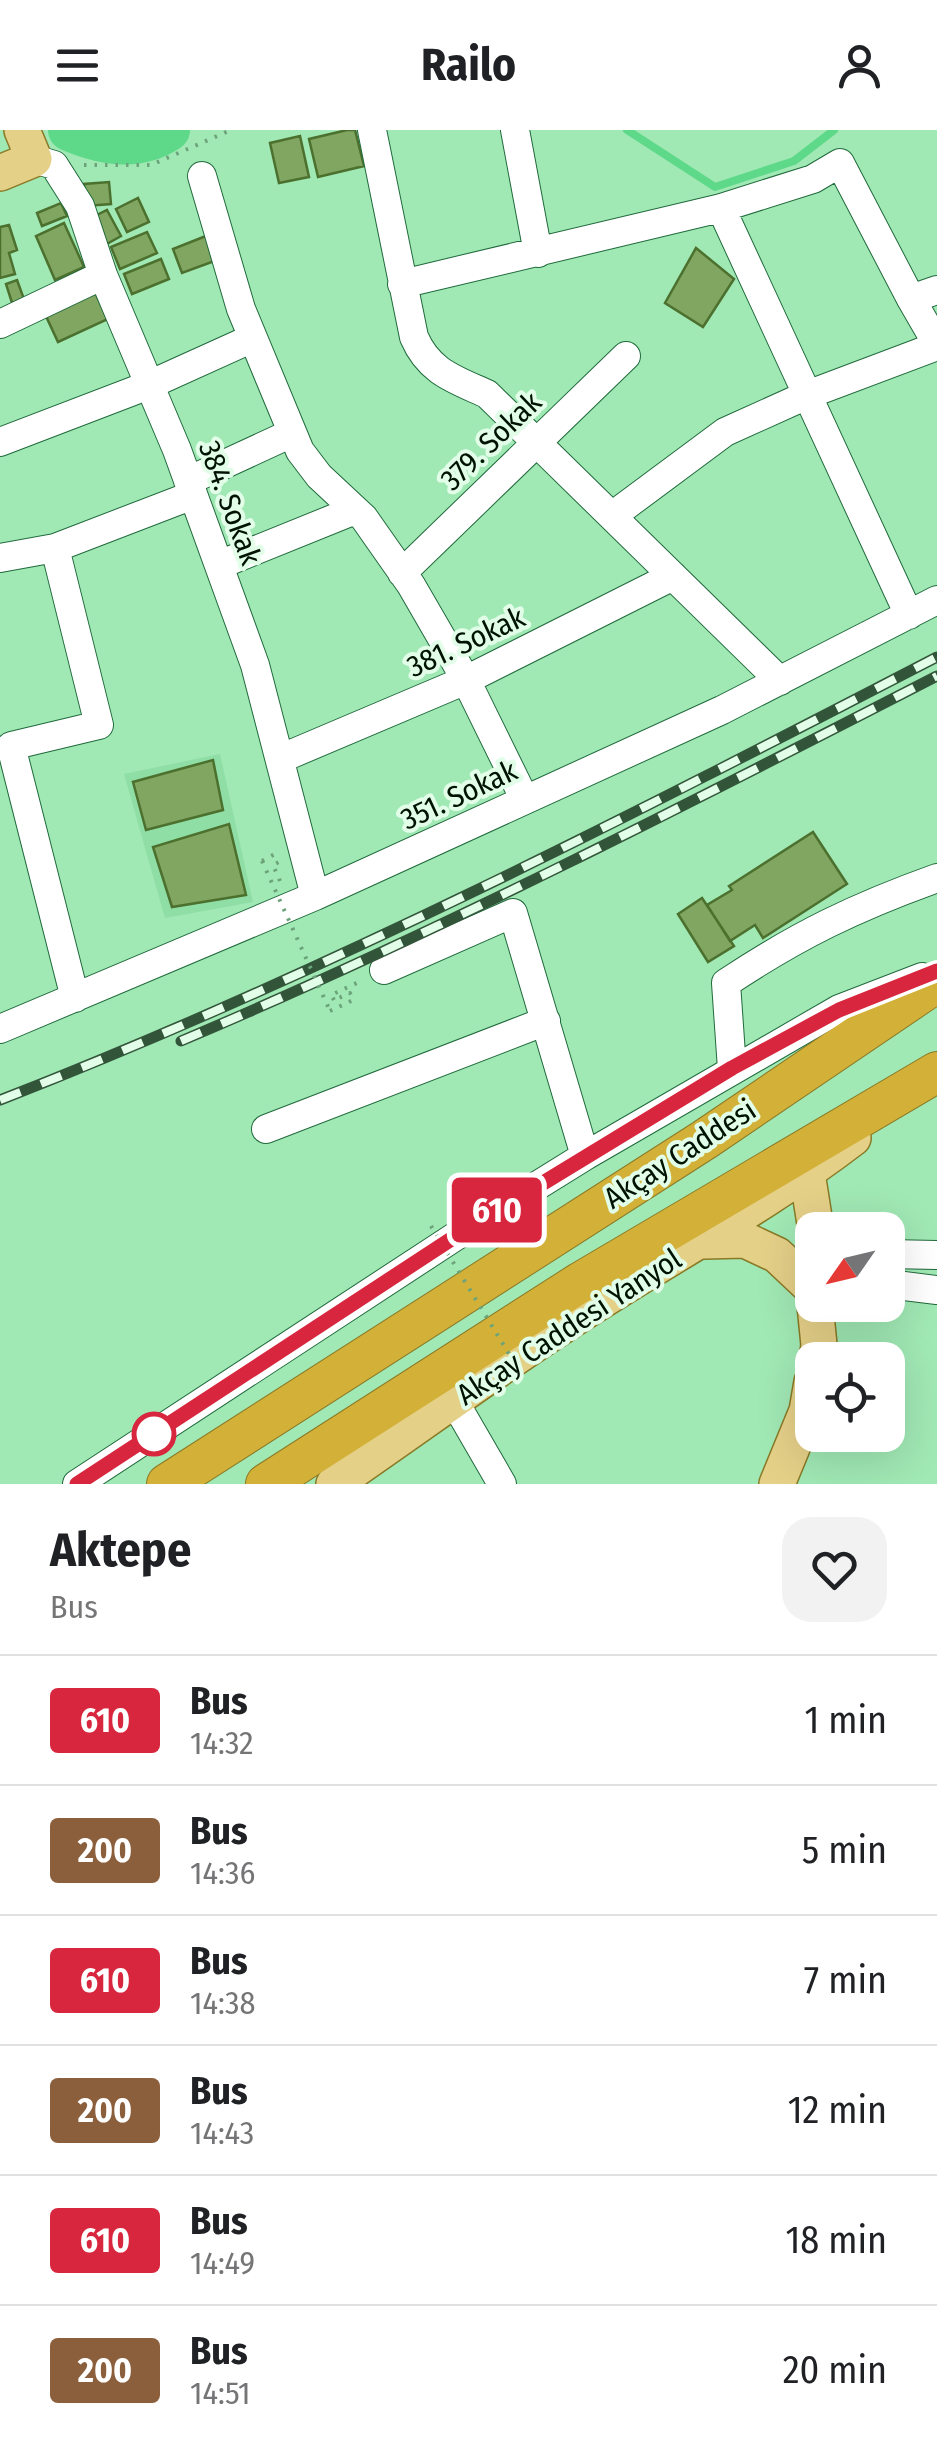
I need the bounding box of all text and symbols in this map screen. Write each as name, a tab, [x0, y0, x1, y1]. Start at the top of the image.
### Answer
icon: menu	[50, 38, 105, 93]
text: Railo	[421, 38, 516, 92]
icon: person	[832, 38, 887, 93]
street label: 379. Sokak	[433, 384, 549, 498]
street label: 384. Sokak	[191, 436, 269, 570]
street label: 381. Sokak	[401, 599, 531, 685]
street label: 351. Sokak	[395, 753, 523, 837]
street label: Akçay Caddesi	[597, 1092, 763, 1216]
line badge: 610	[440, 1178, 554, 1242]
text: 610	[472, 1189, 522, 1231]
north arrow	[795, 1212, 905, 1322]
map controls	[795, 1212, 905, 1452]
street label: Akçay Caddesi Yanyol	[450, 1241, 688, 1413]
button: locate	[795, 1342, 905, 1452]
unlabelled marker	[133, 1413, 175, 1455]
button: heart	[782, 1517, 887, 1622]
text: Aktepe	[50, 1521, 191, 1579]
text: Bus	[50, 1588, 98, 1626]
text: Bus	[190, 1678, 248, 1724]
text: 1 min	[804, 1697, 887, 1743]
text: 610	[80, 1699, 130, 1741]
text: 14:32	[190, 1724, 253, 1762]
text: Bus	[190, 1808, 248, 1854]
text: 5 min	[802, 1827, 887, 1873]
text: 200	[78, 1829, 132, 1871]
text: 14:36	[190, 1854, 255, 1892]
text: Bus	[190, 1938, 248, 1984]
text: 7 min	[804, 1957, 887, 2003]
text: 610	[80, 1959, 130, 2001]
text: 14:38	[190, 1984, 255, 2022]
text: Bus	[190, 2068, 248, 2114]
text: 12 min	[788, 2087, 887, 2133]
text: 200	[78, 2089, 132, 2131]
text: 14:43	[190, 2114, 254, 2152]
text: Bus	[190, 2198, 248, 2244]
text: 18 min	[785, 2217, 887, 2263]
text: 610	[80, 2219, 130, 2261]
text: 14:49	[190, 2244, 255, 2282]
text: Bus	[190, 2328, 248, 2374]
text: 20 min	[783, 2347, 887, 2393]
text: 200	[78, 2349, 132, 2391]
text: 14:51	[190, 2374, 250, 2412]

